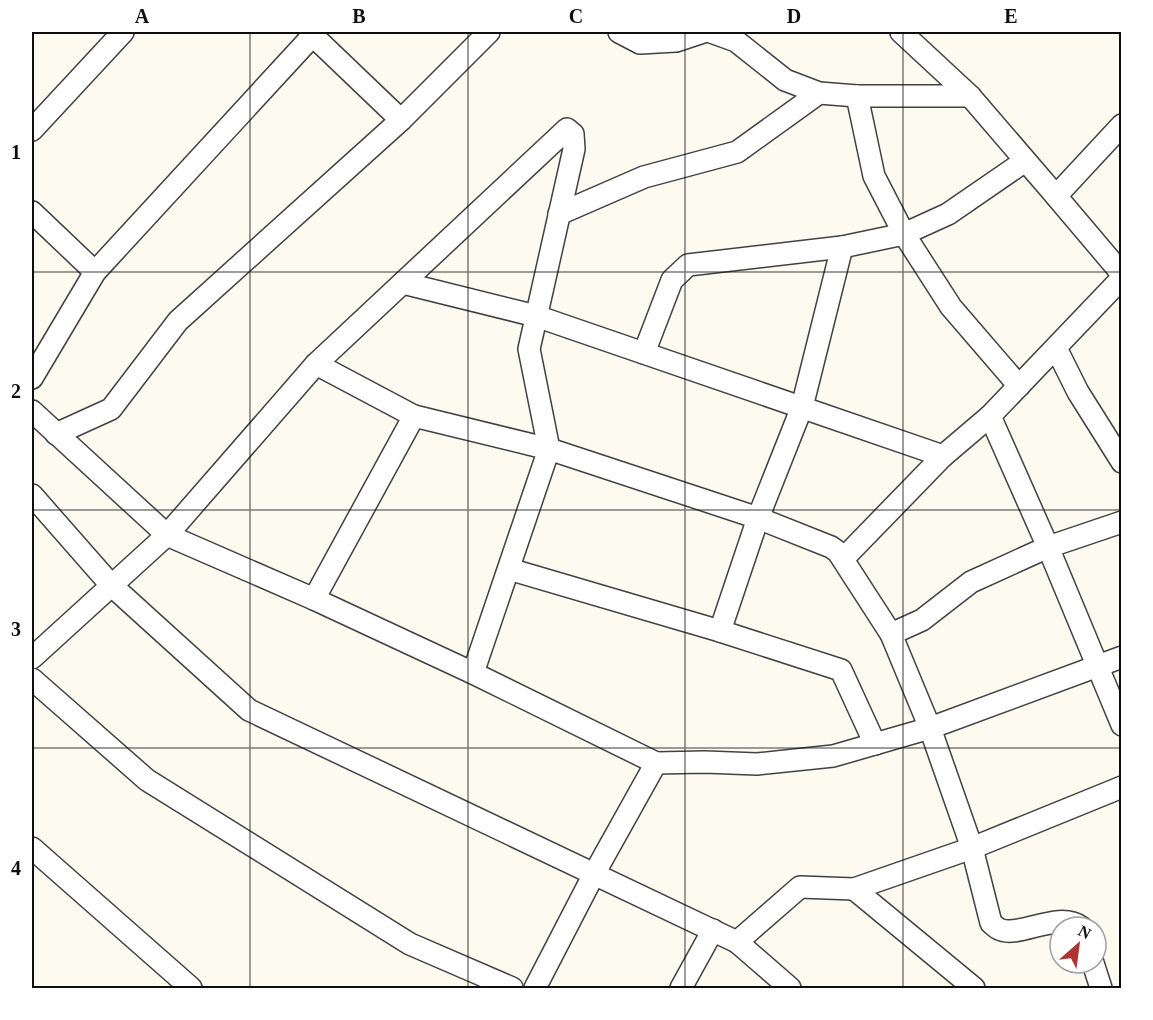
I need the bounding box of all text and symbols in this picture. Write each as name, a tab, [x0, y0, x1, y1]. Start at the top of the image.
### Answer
text: A	[135, 5, 150, 27]
text: B	[352, 5, 366, 27]
text: C	[569, 5, 583, 27]
text: D	[787, 5, 801, 27]
text: E	[1004, 5, 1018, 27]
text: 1	[11, 141, 21, 163]
text: 2	[11, 380, 21, 402]
text: 3	[11, 618, 21, 640]
text: 4	[11, 857, 21, 879]
north arrow	[1048, 915, 1108, 975]
text: N	[1076, 922, 1094, 943]

